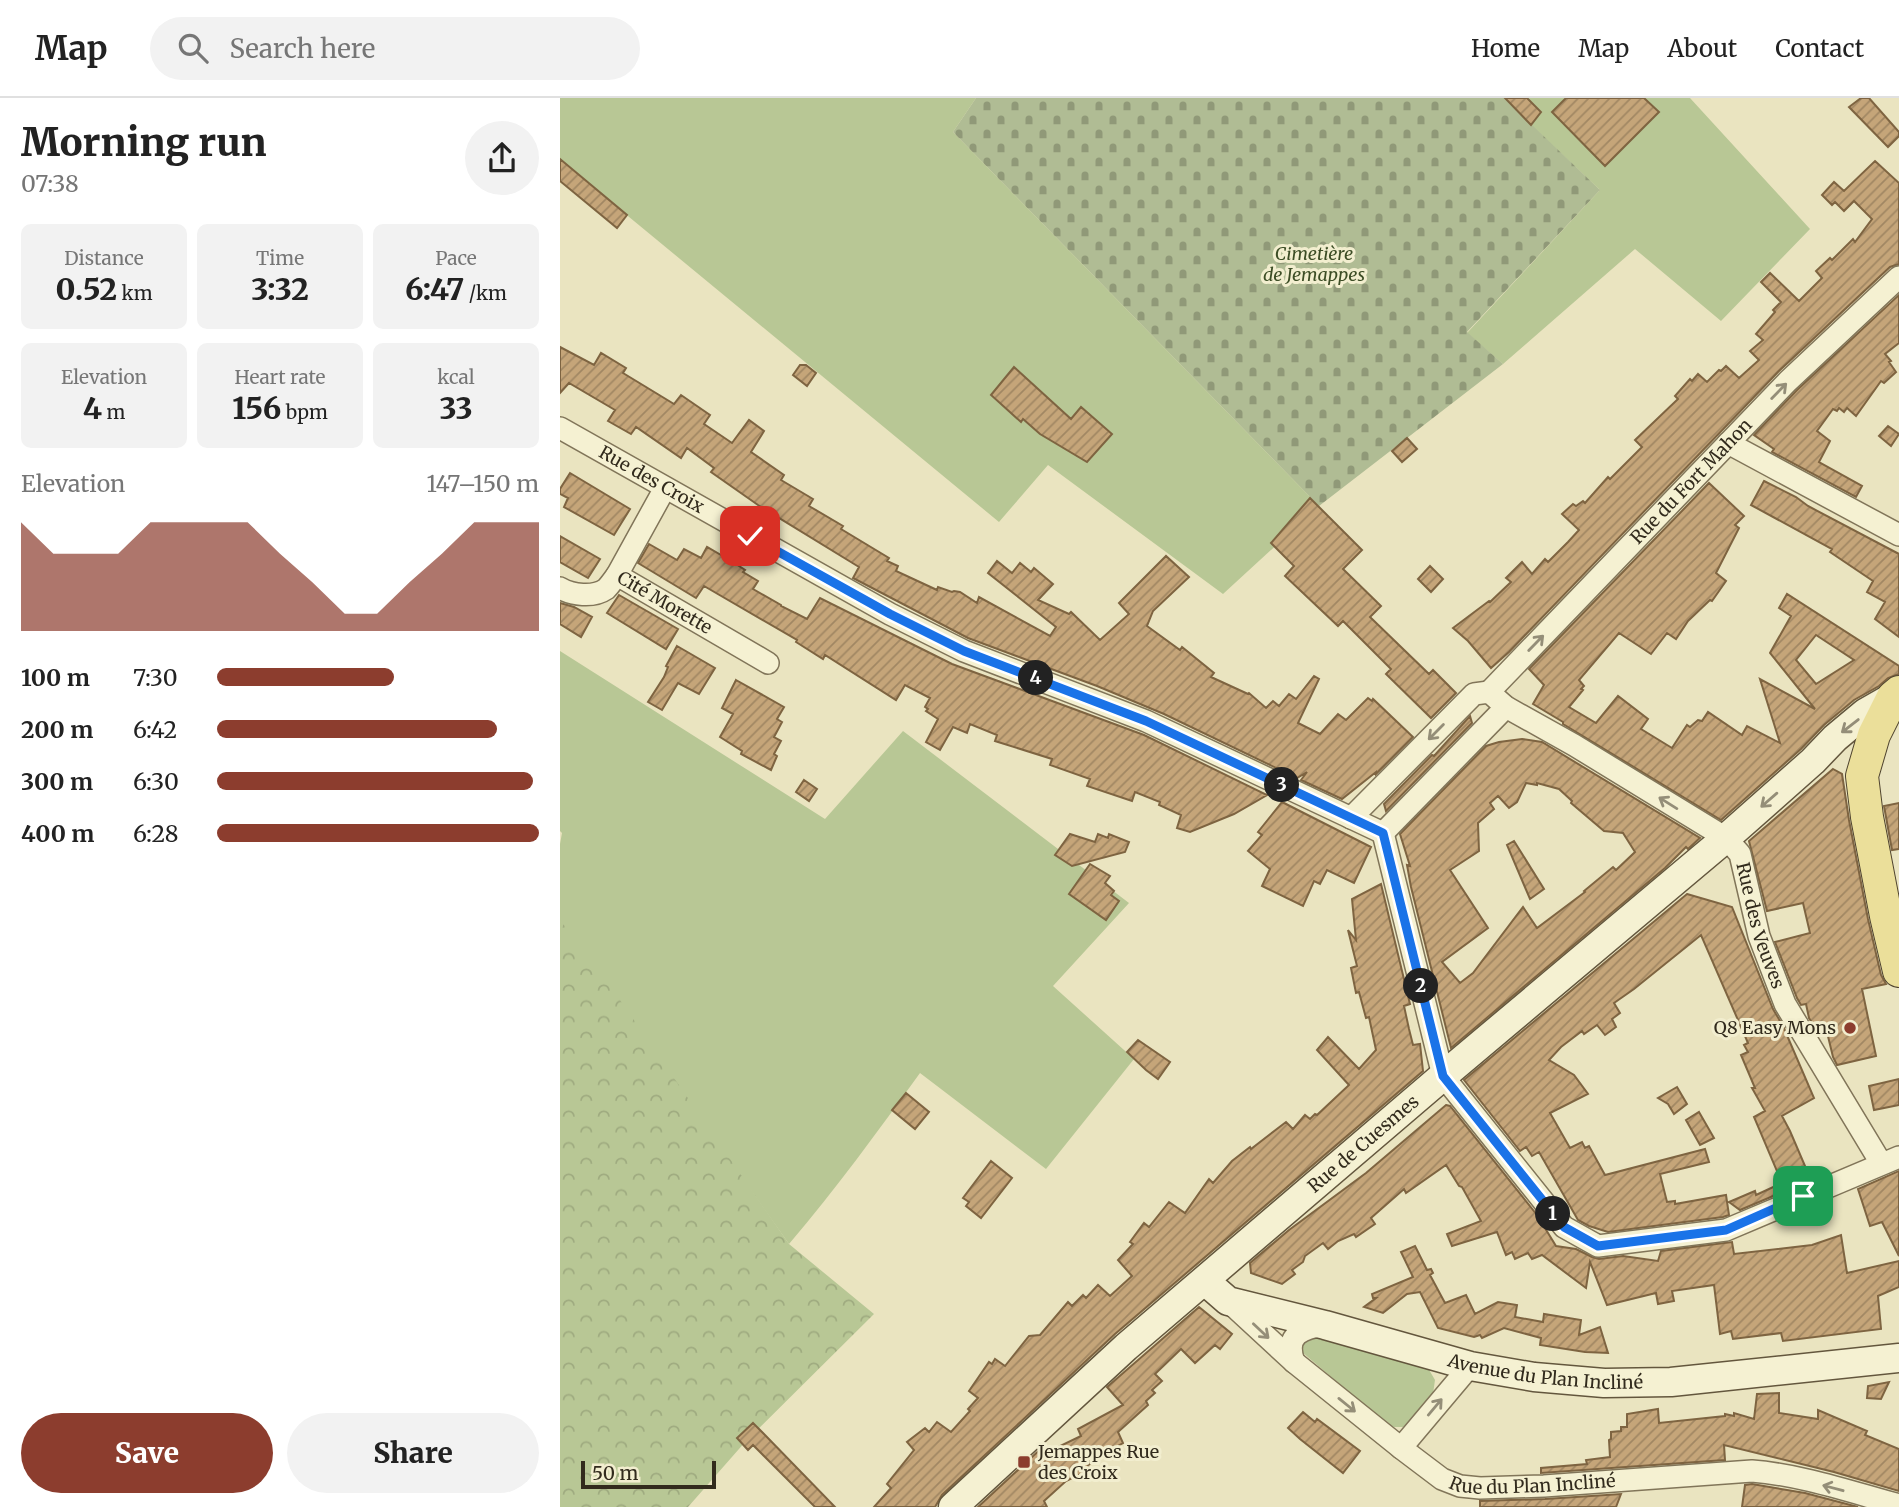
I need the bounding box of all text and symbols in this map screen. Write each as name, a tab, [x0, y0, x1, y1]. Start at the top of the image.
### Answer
search box	[150, 17, 640, 80]
text: Map	[35, 28, 108, 69]
icon: search	[174, 29, 212, 67]
text: Search here	[230, 32, 375, 65]
text: Home	[1471, 33, 1540, 64]
text: Map	[1578, 33, 1629, 64]
text: About	[1667, 33, 1737, 64]
text: Contact	[1775, 33, 1864, 64]
text: Morning run	[21, 119, 267, 166]
button: share	[465, 121, 539, 195]
text: 07:38	[21, 169, 79, 198]
park label: Cimetière de Jemappes	[1263, 242, 1365, 286]
text: Distance	[64, 246, 144, 270]
text: Time	[256, 246, 304, 270]
text: Pace	[435, 246, 477, 270]
text: 0.52	[55, 270, 117, 308]
text: 3:32	[251, 270, 309, 308]
text: 6:47	[405, 270, 464, 308]
text: km	[117, 281, 153, 305]
text: /km	[464, 281, 507, 305]
text: Elevation	[61, 365, 147, 389]
text: Heart rate	[235, 365, 325, 389]
text: kcal	[437, 365, 475, 389]
one-way arrow	[1770, 383, 1787, 400]
text: 4	[83, 389, 102, 427]
text: 156	[232, 389, 281, 427]
text: 33	[439, 389, 473, 427]
text: m	[102, 400, 125, 424]
text: bpm	[281, 400, 328, 424]
street label: Rue du Fort Mahon	[1625, 413, 1757, 549]
street label: Rue des Croix	[595, 440, 709, 518]
text: Elevation	[21, 469, 125, 498]
text: 147–150 m	[426, 469, 539, 498]
pin	[720, 506, 780, 566]
icon: check	[731, 517, 769, 555]
street label: Cité Morette	[613, 566, 716, 639]
one-way arrow	[1528, 635, 1545, 652]
pin: 4	[1018, 660, 1054, 696]
text: 100 m	[21, 663, 90, 692]
text: 7:30	[133, 663, 178, 692]
text: 4	[1029, 665, 1042, 689]
text: 200 m	[21, 715, 93, 744]
text: 6:42	[133, 715, 177, 744]
one-way arrow	[1842, 718, 1860, 733]
one-way arrow	[1428, 723, 1445, 740]
text: 300 m	[21, 767, 93, 796]
text: 6:30	[133, 767, 179, 796]
pin: 3	[1264, 768, 1300, 802]
text: 3	[1276, 772, 1287, 796]
one-way arrow	[1761, 792, 1779, 808]
one-way arrow	[1658, 795, 1678, 809]
text: 400 m	[21, 819, 95, 848]
text: 6:28	[133, 819, 179, 848]
street label: Rue des Veuves	[1731, 860, 1790, 992]
pin: 2	[1404, 968, 1438, 1004]
text: 2	[1415, 973, 1426, 997]
place label: Q8 Easy Mons	[1714, 1016, 1836, 1039]
marker: Q8 Easy Mons	[1842, 1020, 1858, 1036]
street label: Rue de Cuesmes	[1303, 1090, 1424, 1198]
pin	[1773, 1166, 1833, 1226]
icon: arrive	[1784, 1177, 1822, 1215]
pin: 1	[1536, 1196, 1570, 1232]
text: 1	[1548, 1201, 1557, 1225]
one-way arrow	[1252, 1323, 1269, 1340]
street label: Avenue du Plan Incliné	[1444, 1348, 1643, 1394]
one-way arrow	[1337, 1397, 1355, 1412]
one-way arrow	[1428, 1398, 1443, 1416]
button: Save	[21, 1413, 273, 1493]
button: Share	[287, 1413, 539, 1493]
place label: Jemappes Rue des Croix	[1037, 1440, 1159, 1484]
marker: Jemappes Rue des Croix	[1016, 1454, 1032, 1470]
scale bar	[581, 1458, 716, 1490]
text: 50 m	[592, 1461, 638, 1485]
street label: Rue du Plan Incliné	[1446, 1469, 1616, 1499]
one-way arrow	[1822, 1480, 1844, 1493]

